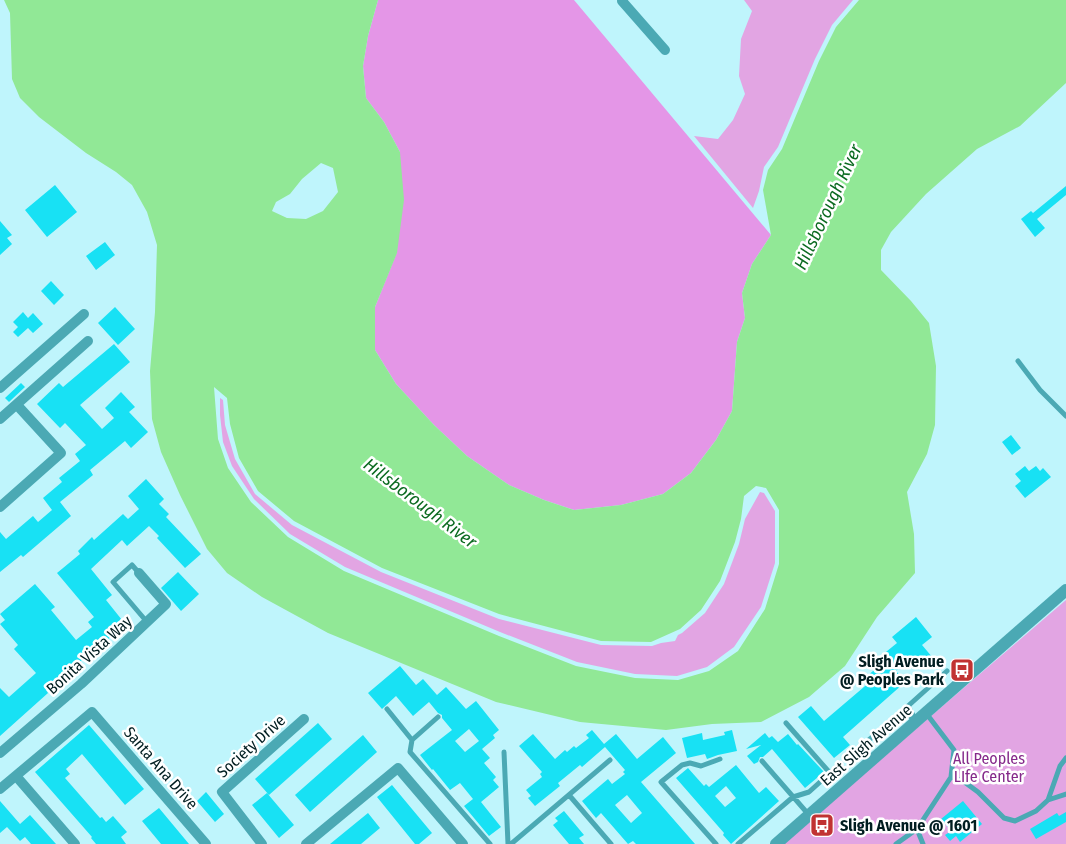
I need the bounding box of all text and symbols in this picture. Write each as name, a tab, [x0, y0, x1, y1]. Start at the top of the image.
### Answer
water label: Hillsborough River	[789, 140, 867, 273]
water label: Hillsborough River	[359, 453, 481, 553]
street label: Bonita Vista Way	[42, 611, 136, 698]
place label: Sligh Avenue @ Peoples Park	[840, 652, 945, 689]
bus stop icon: Sligh Avenue @ Peoples Park	[949, 657, 975, 683]
street label: East Sligh Avenue	[816, 700, 916, 790]
street label: Society Drive	[213, 710, 289, 782]
street label: Santa Ana Drive	[120, 723, 202, 813]
park label: All Peoples LIfe Center	[953, 749, 1025, 786]
bus stop icon: Sligh Avenue @ 1601	[809, 812, 835, 838]
place label: Sligh Avenue @ 1601	[840, 816, 977, 835]

